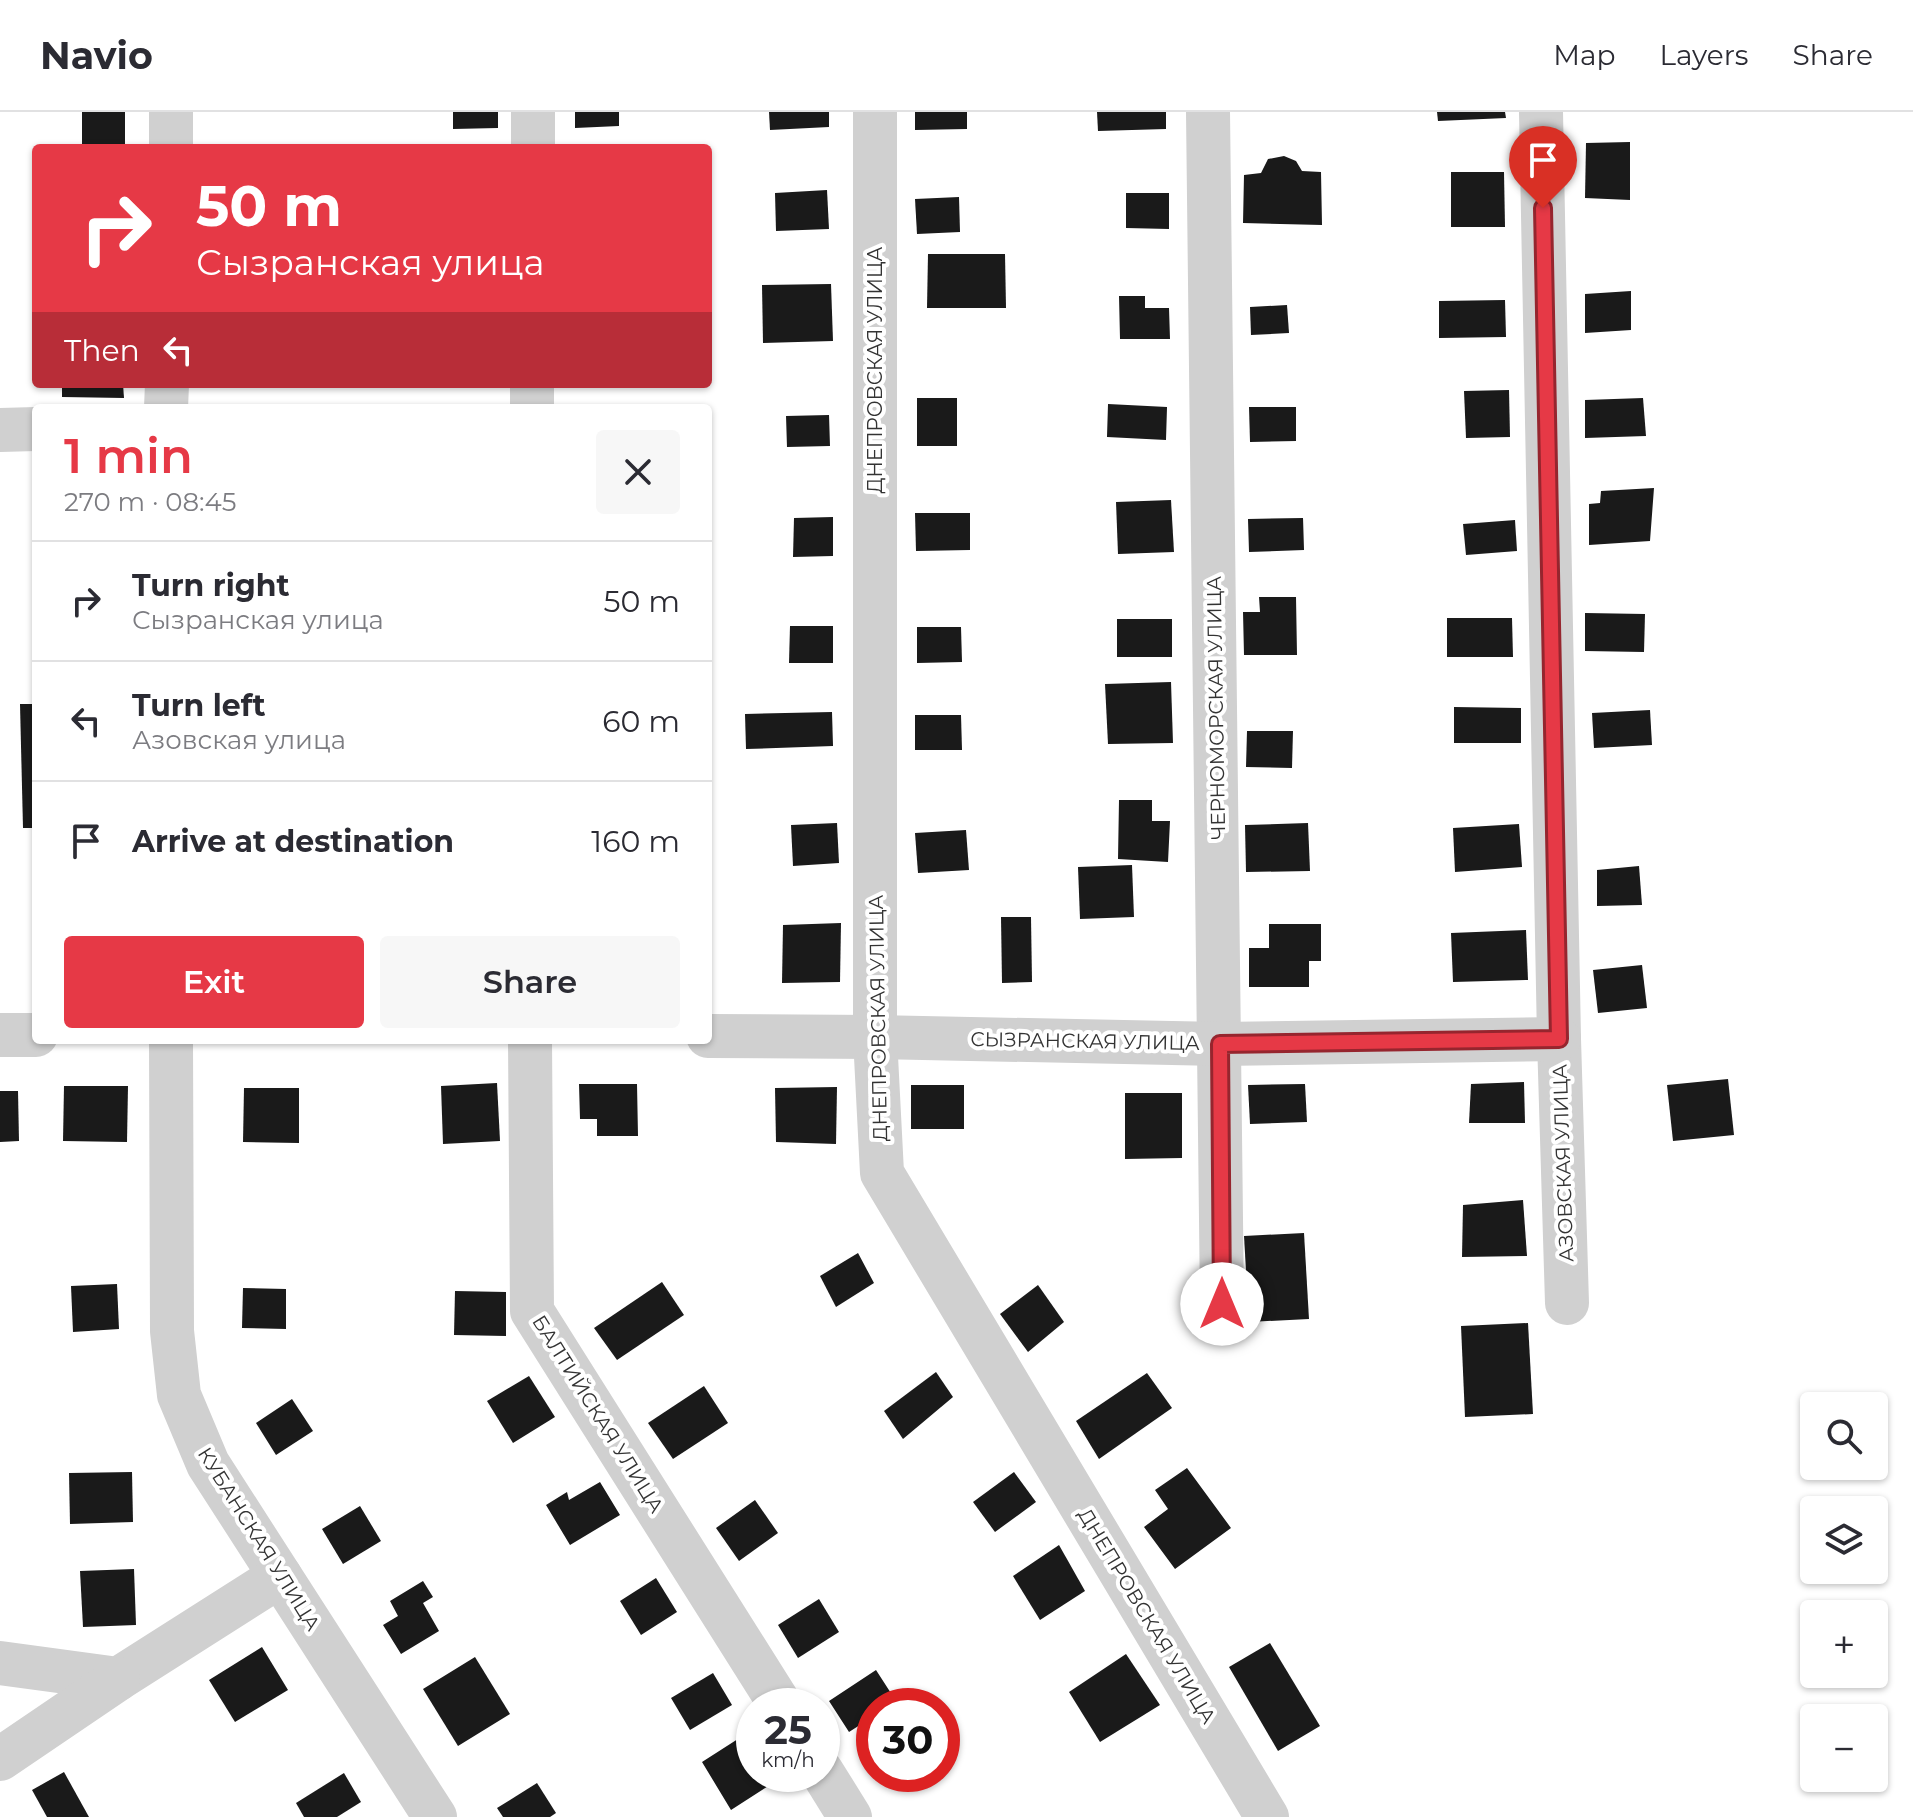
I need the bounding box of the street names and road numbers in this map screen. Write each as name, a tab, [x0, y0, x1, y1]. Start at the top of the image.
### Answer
street label: ДНЕПРОВСКАЯ УЛИЦА	[863, 247, 887, 493]
street label: ЧЕРНОМОРСКАЯ УЛИЦА	[1202, 576, 1230, 840]
street label: ДНЕПРОВСКАЯ УЛИЦА	[864, 894, 892, 1142]
street label: СЫЗРАНСКАЯ УЛИЦА	[970, 1027, 1200, 1055]
street label: АЗОВСКАЯ УЛИЦА	[1548, 1064, 1578, 1262]
street label: БАЛТИЙСКАЯ УЛИЦА	[527, 1311, 669, 1517]
street label: КУБАНСКАЯ УЛИЦА	[193, 1443, 325, 1635]
street label: ДНЕПРОВСКАЯ УЛИЦА	[1073, 1504, 1221, 1728]

